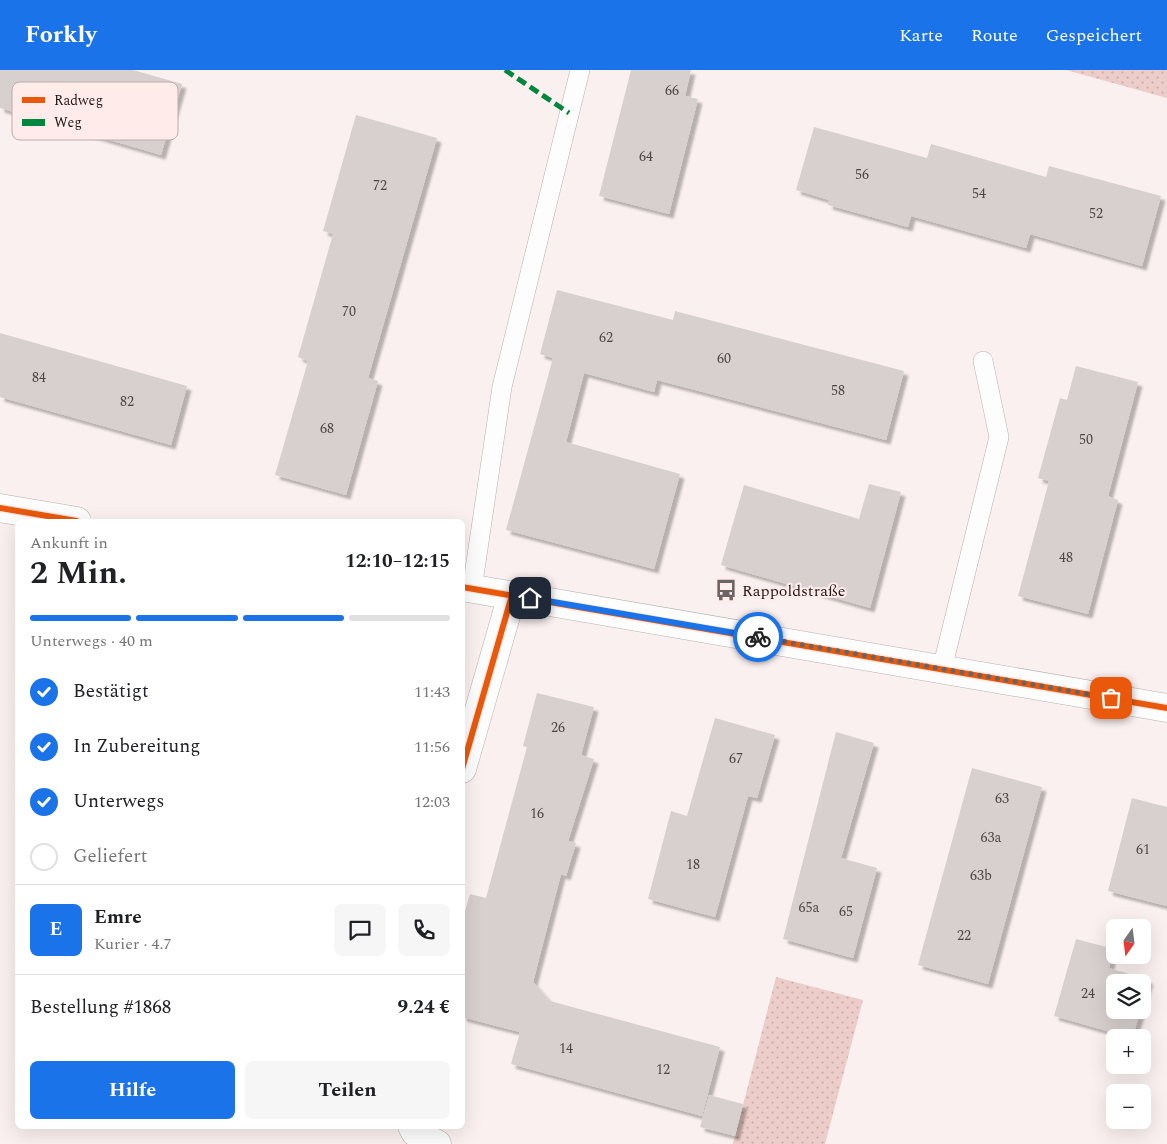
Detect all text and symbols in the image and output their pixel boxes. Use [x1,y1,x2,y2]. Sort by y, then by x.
text: Forkly [25,17,97,53]
text: Karte [899,22,943,49]
text: Route [971,22,1018,49]
text: Gespeichert [1046,22,1142,49]
house number: 66 [665,80,679,101]
legend [12,82,178,140]
text: Radweg [54,90,103,111]
text: Weg [54,112,82,133]
house number: 64 [639,146,653,167]
house number: 56 [855,164,869,185]
house number: 72 [373,175,387,196]
house number: 54 [972,183,986,204]
house number: 52 [1089,203,1103,224]
house number: 70 [342,301,356,322]
house number: 62 [599,327,613,348]
house number: 60 [717,348,731,369]
house number: 84 [32,367,46,388]
house number: 58 [831,380,845,401]
house number: 82 [120,391,134,412]
house number: 68 [320,418,334,439]
house number: 50 [1079,429,1093,450]
text: Ankunft in [30,531,108,555]
text: 12:10–12:15 [345,547,450,576]
house number: 48 [1059,547,1073,568]
text: 2 Min. [30,549,127,598]
pin [509,577,551,619]
bus stop icon: Rappoldstraße [713,577,739,603]
place label: Rappoldstraße [742,579,845,603]
icon: home [516,584,544,612]
courier [733,612,783,662]
icon: bike [744,623,772,651]
text: Unterwegs · 40 m [30,629,153,653]
text: Bestätigt [73,677,149,706]
pin [1090,677,1132,719]
icon: check [30,678,58,706]
text: 11:43 [414,680,450,704]
icon: bag [1097,684,1125,712]
house number: 26 [551,717,565,738]
text: In Zubereitung [73,732,201,761]
icon: check [30,733,58,761]
text: 11:56 [414,735,450,759]
house number: 67 [729,748,743,769]
text: Unterwegs [73,787,164,816]
icon: check [30,788,58,816]
house number: 63 [995,788,1009,809]
text: 12:03 [414,790,450,814]
house number: 16 [530,803,544,824]
house number: 63a [981,827,1002,848]
house number: 61 [1136,839,1150,860]
text: Geliefert [73,842,147,871]
house number: 18 [686,854,700,875]
house number: 63b [970,865,992,886]
house number: 65a [799,897,820,918]
house number: 65 [839,901,853,922]
text: Emre [94,903,142,932]
button: chat [334,904,386,956]
button: phone [398,904,450,956]
text: E [50,915,62,944]
north arrow [1106,919,1151,964]
map controls [1106,919,1151,1129]
house number: 22 [957,925,971,946]
text: Kurier · 4.7 [94,932,171,956]
button: layers [1106,974,1151,1019]
house number: 24 [1081,983,1095,1004]
text: Bestellung #1868 [30,993,171,1022]
text: 9.24 € [398,993,450,1022]
button: + [1106,1029,1151,1074]
house number: 14 [559,1038,573,1059]
house number: 12 [656,1059,670,1080]
button: Hilfe [30,1061,235,1119]
button: Teilen [245,1061,450,1119]
button: − [1106,1084,1151,1129]

